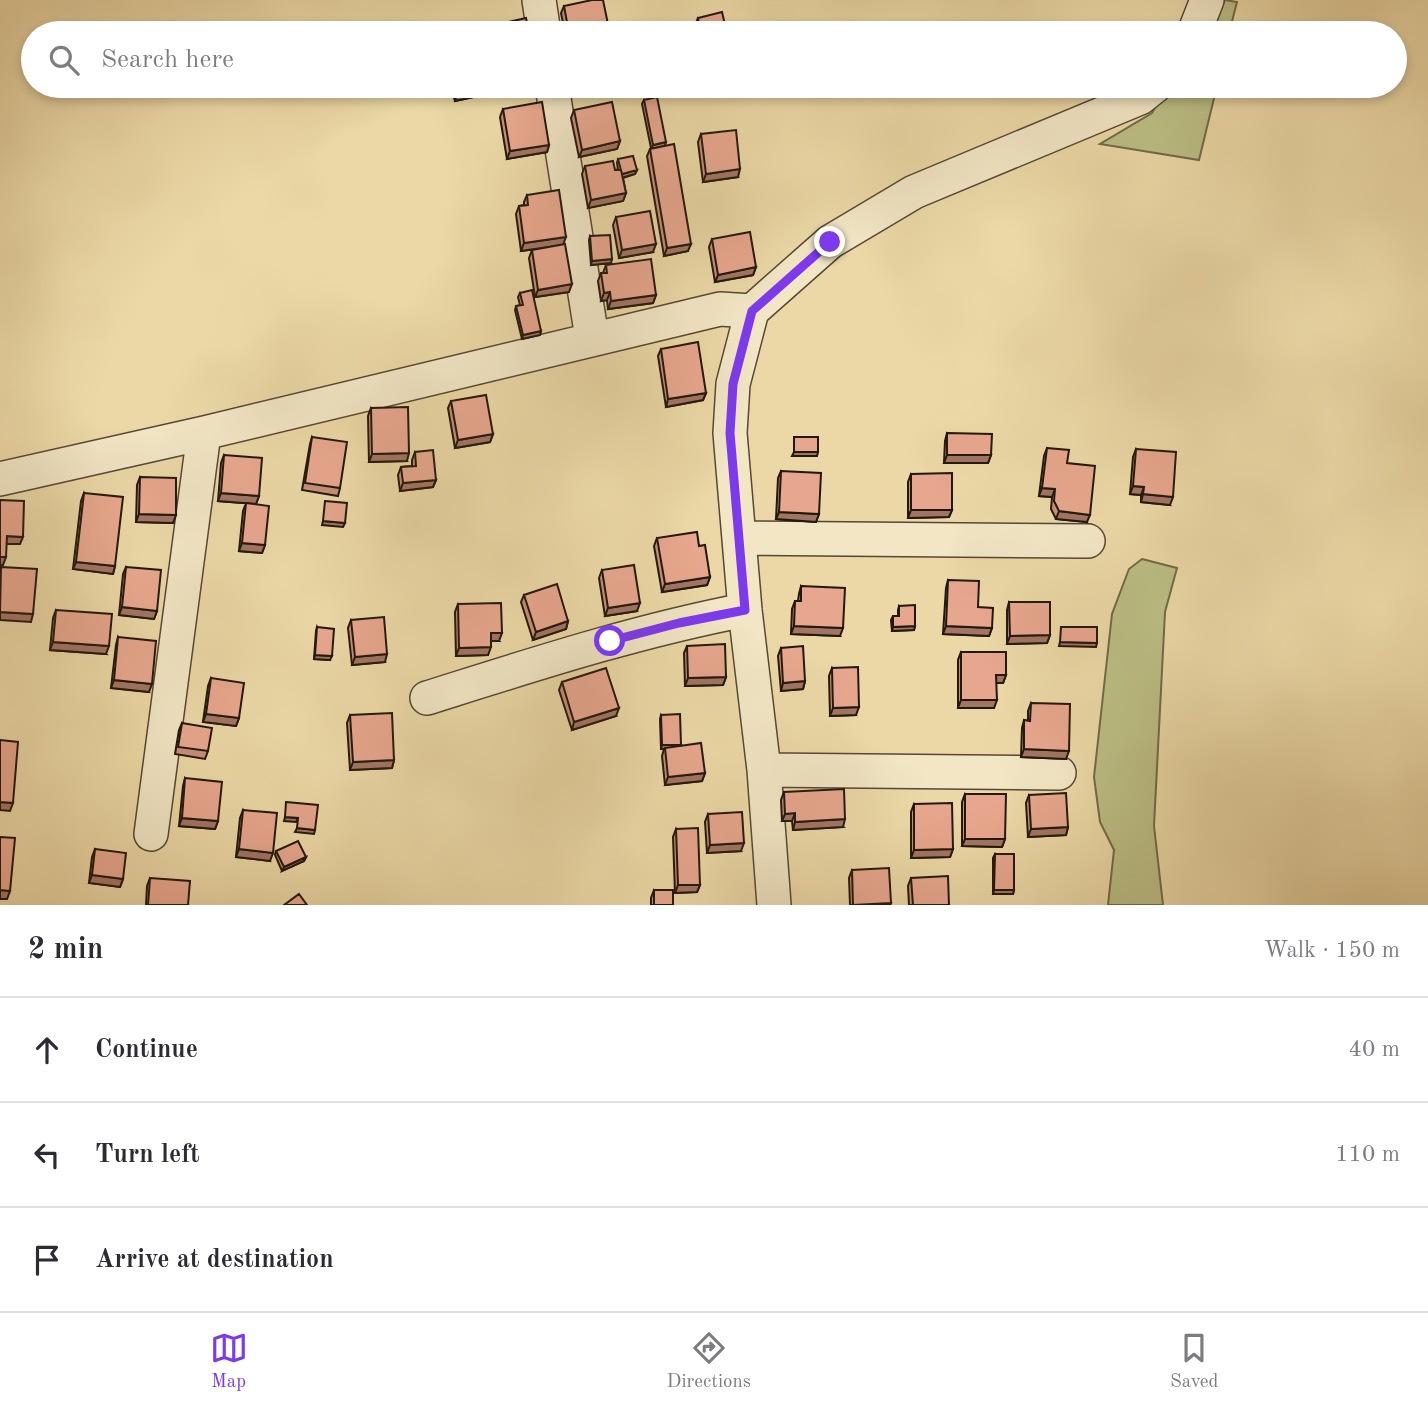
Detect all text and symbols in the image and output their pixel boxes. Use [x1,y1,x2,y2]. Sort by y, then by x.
search box [21,21,1407,98]
icon: search [45,41,83,79]
text: Search here [101,47,234,73]
route end [814,226,845,257]
route start [594,625,625,656]
text: 2 min [28,935,103,965]
text: Walk · 150 m [1264,939,1400,962]
icon: ahead [28,1031,66,1069]
text: Continue [95,1037,198,1063]
text: 40 m [1349,1038,1400,1061]
icon: left [28,1136,66,1174]
text: Turn left [95,1142,200,1168]
text: 110 m [1335,1143,1400,1166]
icon: arrive [28,1241,66,1279]
text: Arrive at destination [95,1247,334,1273]
tab: Map [210,1329,248,1394]
tab: Directions [667,1329,751,1394]
tab: Saved [1170,1329,1218,1394]

